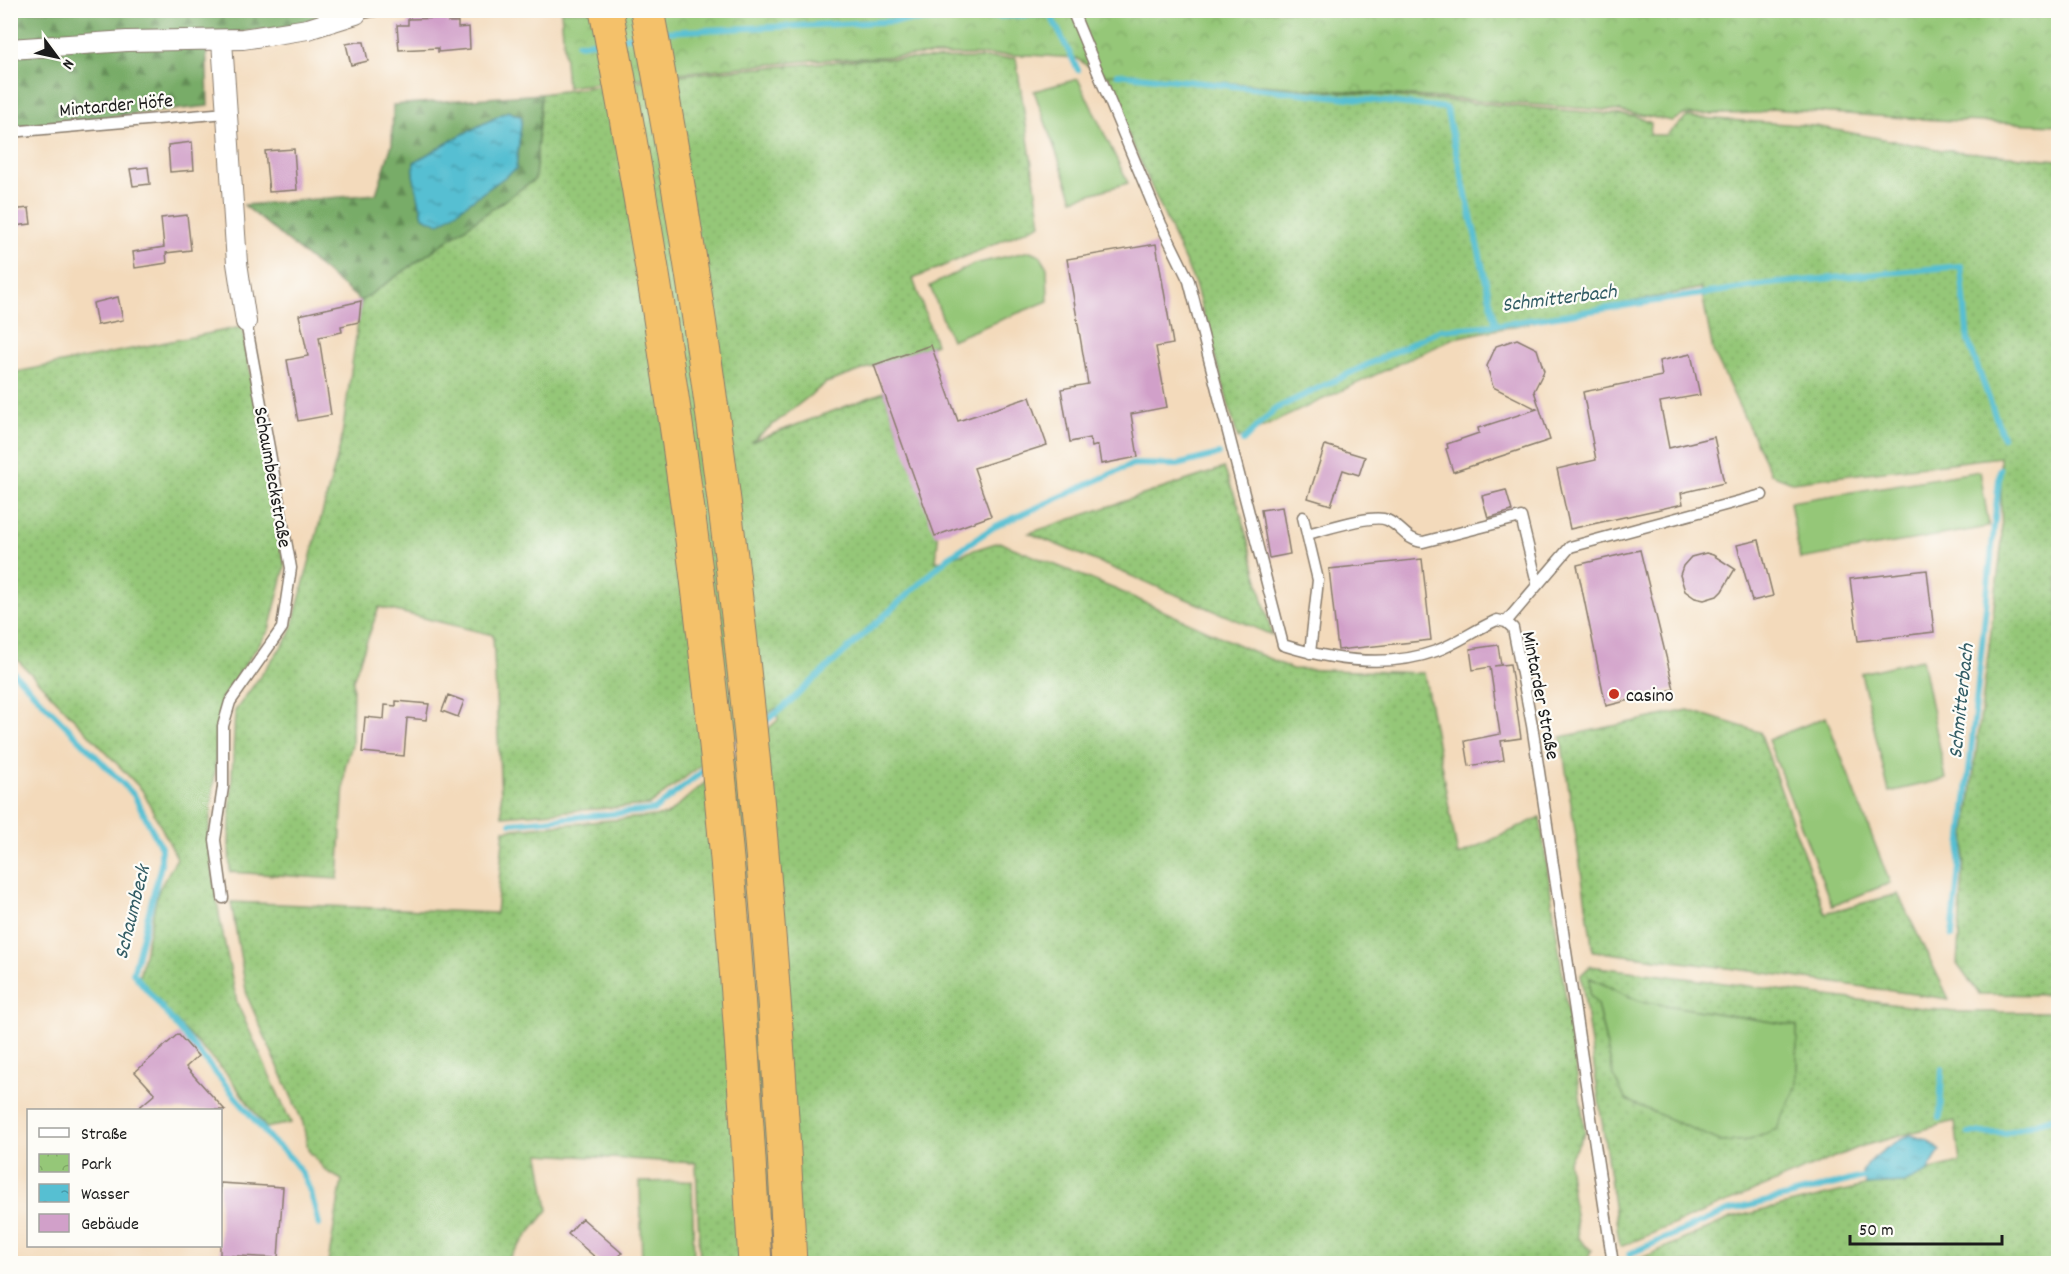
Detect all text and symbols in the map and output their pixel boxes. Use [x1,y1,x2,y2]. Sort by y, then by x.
north arrow [27,27,87,87]
text: N [56,54,79,73]
street label: Mintarder Höfe [58,88,174,126]
water label: Schmitterbach [1500,278,1620,322]
street label: Schaumbeckstraße [245,405,297,550]
street label: Mintarder Straße [1513,629,1565,762]
water label: Schmitterbach [1942,641,1984,760]
place label: casino [1626,683,1674,711]
marker: casino [1607,687,1621,701]
water label: Schaumbeck [108,860,161,963]
legend [27,1109,222,1247]
text: Straße [81,1123,127,1148]
text: Park [81,1153,112,1178]
text: Wasser [81,1183,130,1208]
scale bar [1850,1208,2002,1246]
text: Gebäude [81,1213,139,1238]
text: 50 m [1859,1219,1894,1244]

